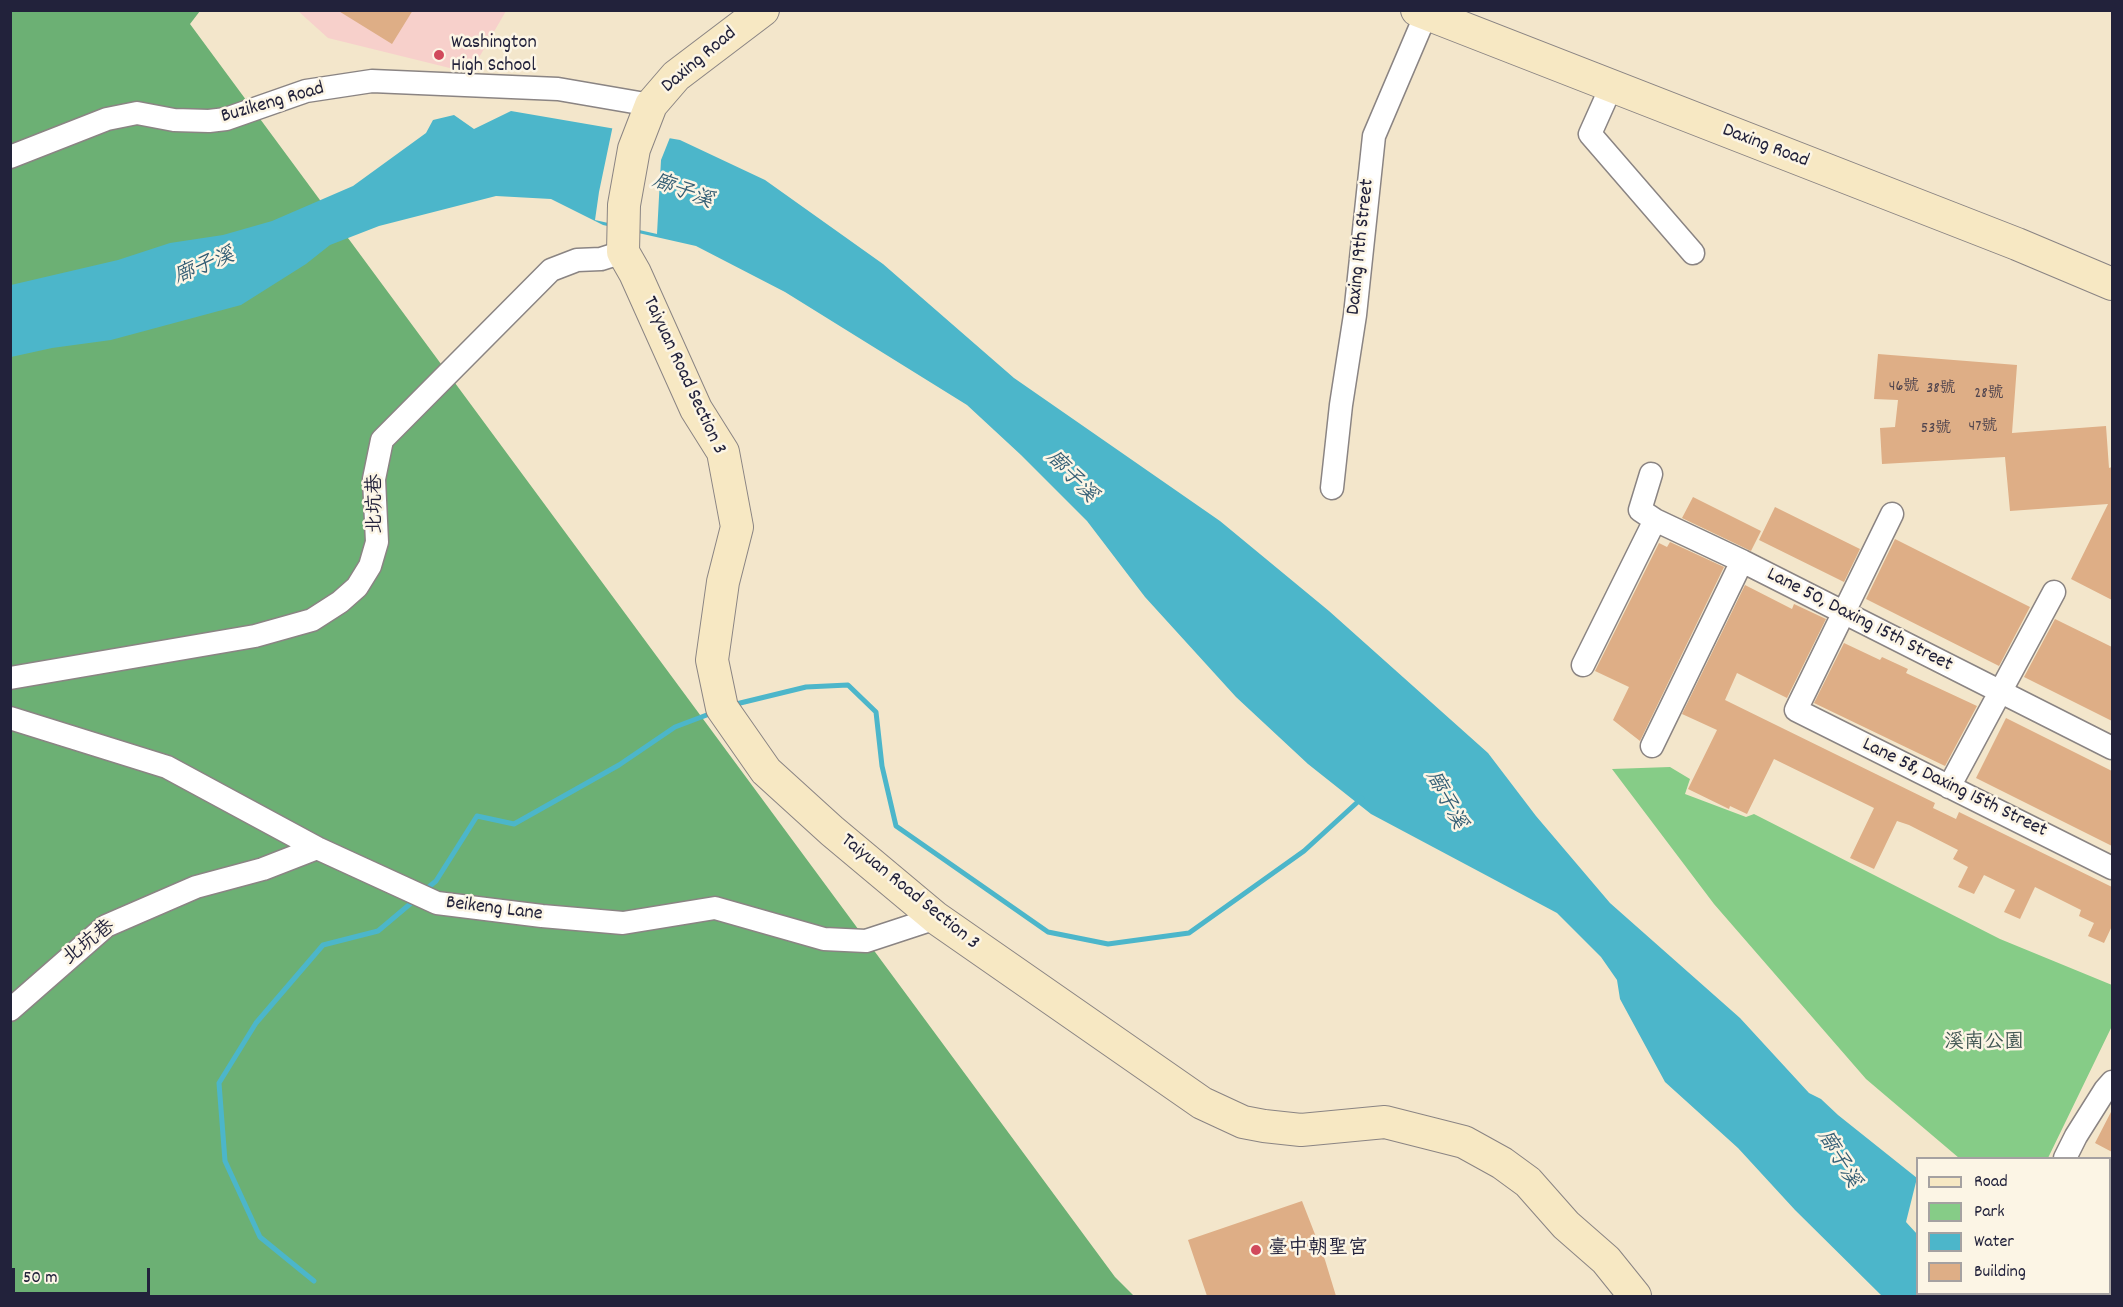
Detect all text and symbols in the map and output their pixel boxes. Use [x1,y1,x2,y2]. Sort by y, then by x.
street label: Daxing Road [658,23,742,99]
place label: Washington High School [451,32,537,79]
marker: Washington High School [432,48,446,62]
street label: Buzikeng Road [219,78,327,130]
street label: Daxing Road [1718,120,1812,174]
water label: 廍子溪 [648,170,716,216]
street label: Daxing 19th Street [1343,178,1381,316]
water label: 廍子溪 [171,245,239,291]
street label: Taiyuan Road Section 3 [636,293,730,459]
house number: 46號 [1889,378,1919,398]
house number: 38號 [1926,380,1956,400]
house number: 28號 [1974,385,2004,405]
house number: 47號 [1969,418,1997,438]
house number: 53號 [1921,420,1951,440]
water label: 廍子溪 [1039,447,1101,509]
street label: 北坑巷 [365,474,389,534]
street label: Lane 50, Daxing 15th Street [1762,564,1956,678]
street label: Lane 58, Daxing 15th Street [1858,734,2050,844]
water label: 廍子溪 [1418,767,1470,835]
street label: Taiyuan Road Section 3 [835,830,983,956]
street label: Beikeng Lane [444,892,544,928]
street label: 北坑巷 [59,916,121,972]
park label: 溪南公園 [1944,1032,2024,1056]
water label: 廍子溪 [1810,1127,1864,1193]
legend [1916,1157,2111,1295]
text: Road [1974,1170,2008,1195]
text: Park [1974,1200,2005,1225]
text: Water [1974,1230,2014,1255]
place label: 臺中朝聖宮 [1268,1238,1368,1262]
marker: 臺中朝聖宮 [1249,1243,1263,1257]
scale bar [15,1256,153,1294]
text: Building [1974,1260,2026,1285]
text: 50 m [23,1266,58,1291]

